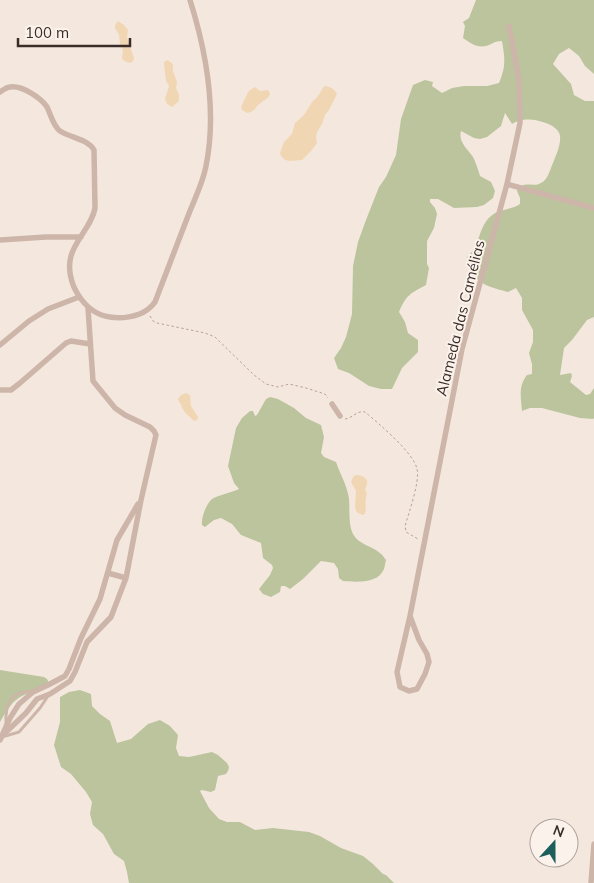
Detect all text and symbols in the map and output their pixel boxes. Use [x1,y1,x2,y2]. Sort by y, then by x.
scale bar [18,15,130,47]
text: 100 m [25,23,69,42]
street label: Alameda das Camélias [431,238,489,398]
north arrow [529,818,579,868]
text: N [550,821,567,841]

